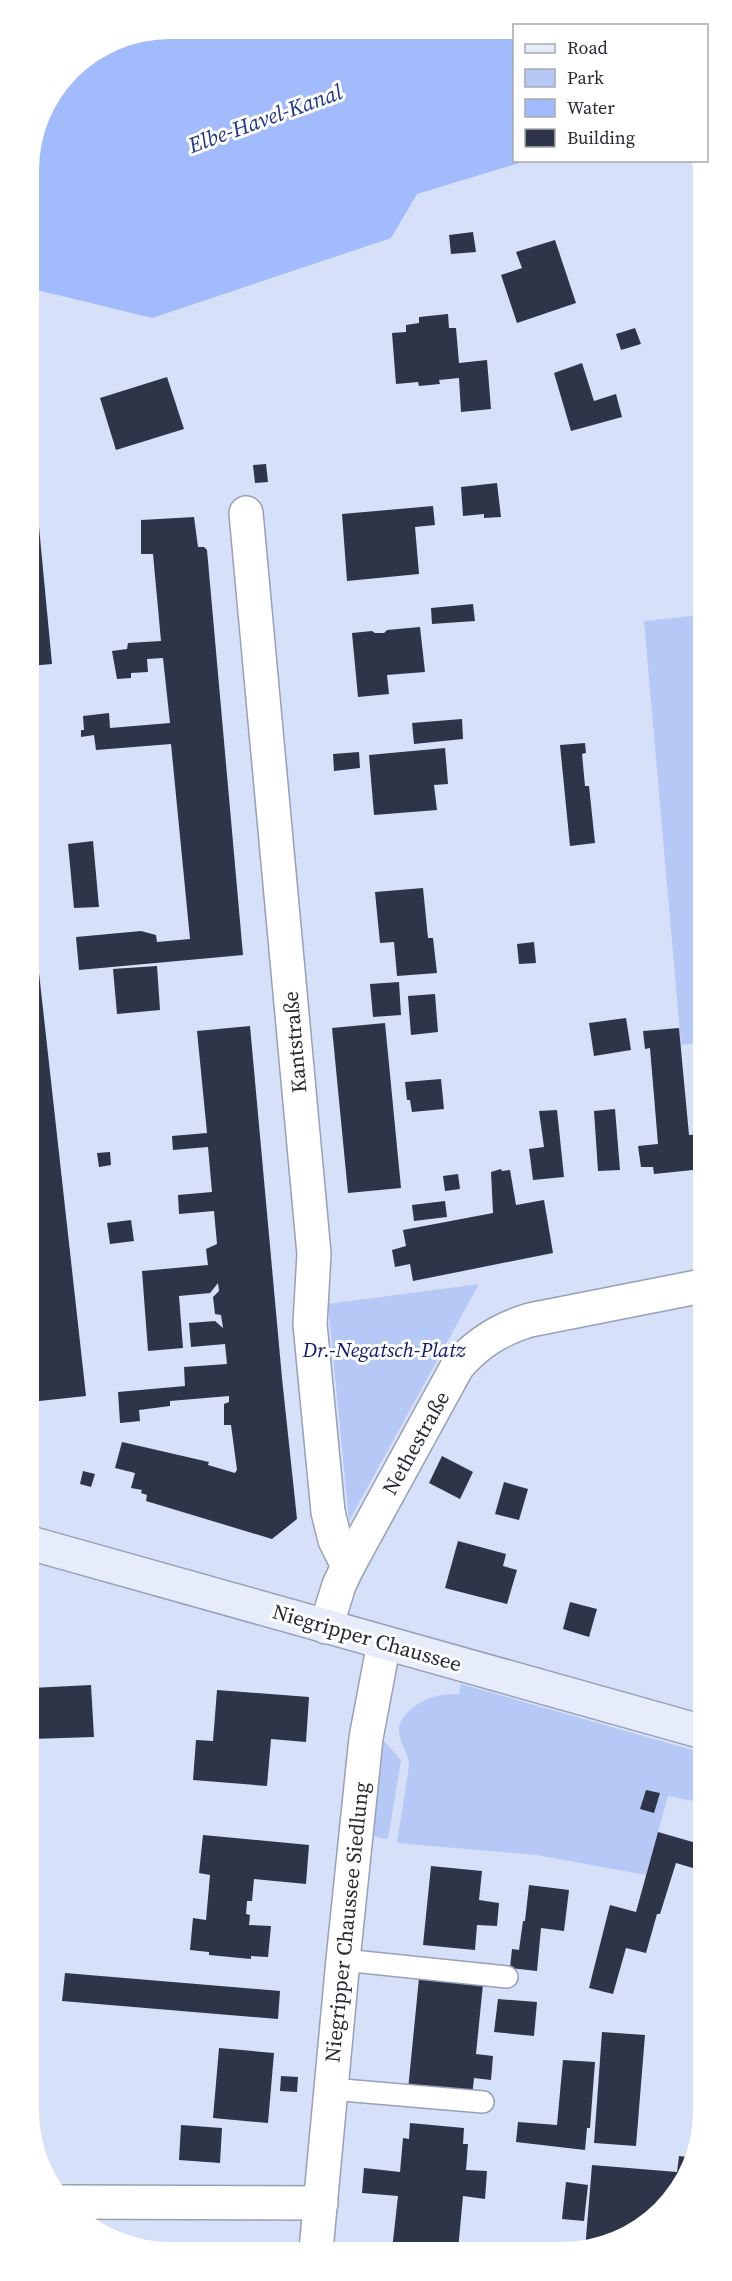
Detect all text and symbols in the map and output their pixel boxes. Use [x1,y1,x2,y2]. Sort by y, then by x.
legend [513,24,708,162]
text: Road [567,35,608,60]
text: Park [567,65,604,90]
water label: Elbe-Havel-Kanal [183,76,347,160]
text: Water [567,95,615,120]
text: Building [567,125,635,150]
street label: Kantstraße [276,990,313,1094]
park label: Dr.-Negatsch-Platz [301,1335,467,1364]
street label: Nethestraße [375,1386,456,1500]
street label: Niegripper Chaussee [269,1597,465,1678]
street label: Niegripper Chaussee Siedlung [317,1780,376,2064]

